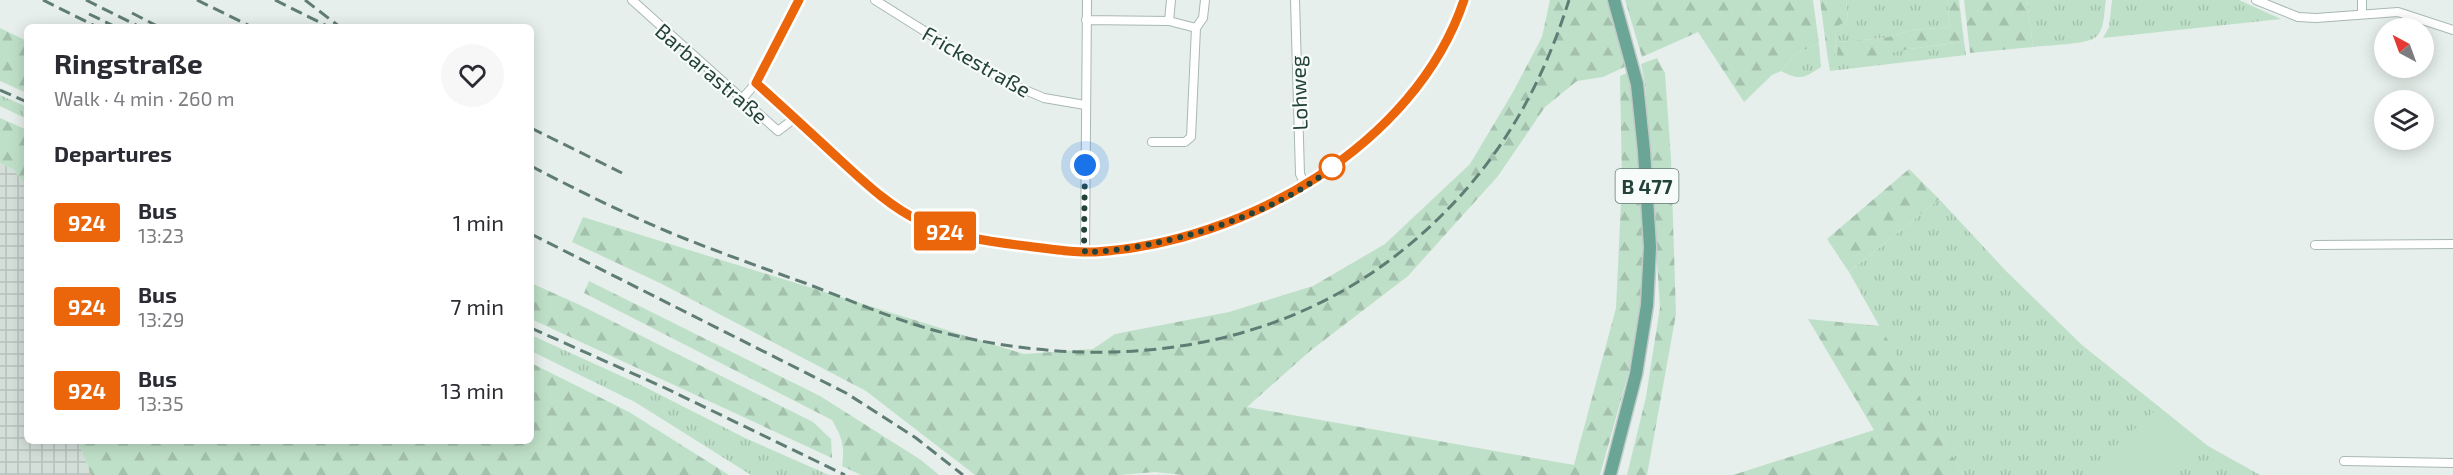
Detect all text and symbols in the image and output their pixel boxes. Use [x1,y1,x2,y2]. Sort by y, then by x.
street label: Barbarastraße [651,17,773,129]
north arrow [2374,18,2434,78]
map controls [2374,18,2434,150]
street label: Frickestraße [919,20,1035,102]
button: heart [441,44,504,107]
text: Ringstraße [54,46,203,80]
street label: Lohweg [1284,55,1312,131]
text: Walk · 4 min · 260 m [54,86,234,110]
button: layers [2374,90,2434,150]
text: Departures [54,140,172,166]
your location [1070,150,1100,180]
unlabelled marker [1319,154,1345,180]
road number: B 477 [1616,169,1678,203]
text: Bus [138,197,177,223]
text: 1 min [453,209,504,235]
text: 924 [68,210,106,235]
line badge: 924 [910,212,980,250]
text: 924 [926,219,964,244]
text: 13:23 [138,223,184,247]
text: Bus [138,281,177,307]
text: 7 min [450,293,504,319]
text: 924 [68,294,106,319]
text: 13:29 [138,307,184,331]
text: Bus [138,365,177,391]
text: 13 min [441,377,504,403]
text: 924 [68,378,106,403]
text: 13:35 [138,391,184,415]

